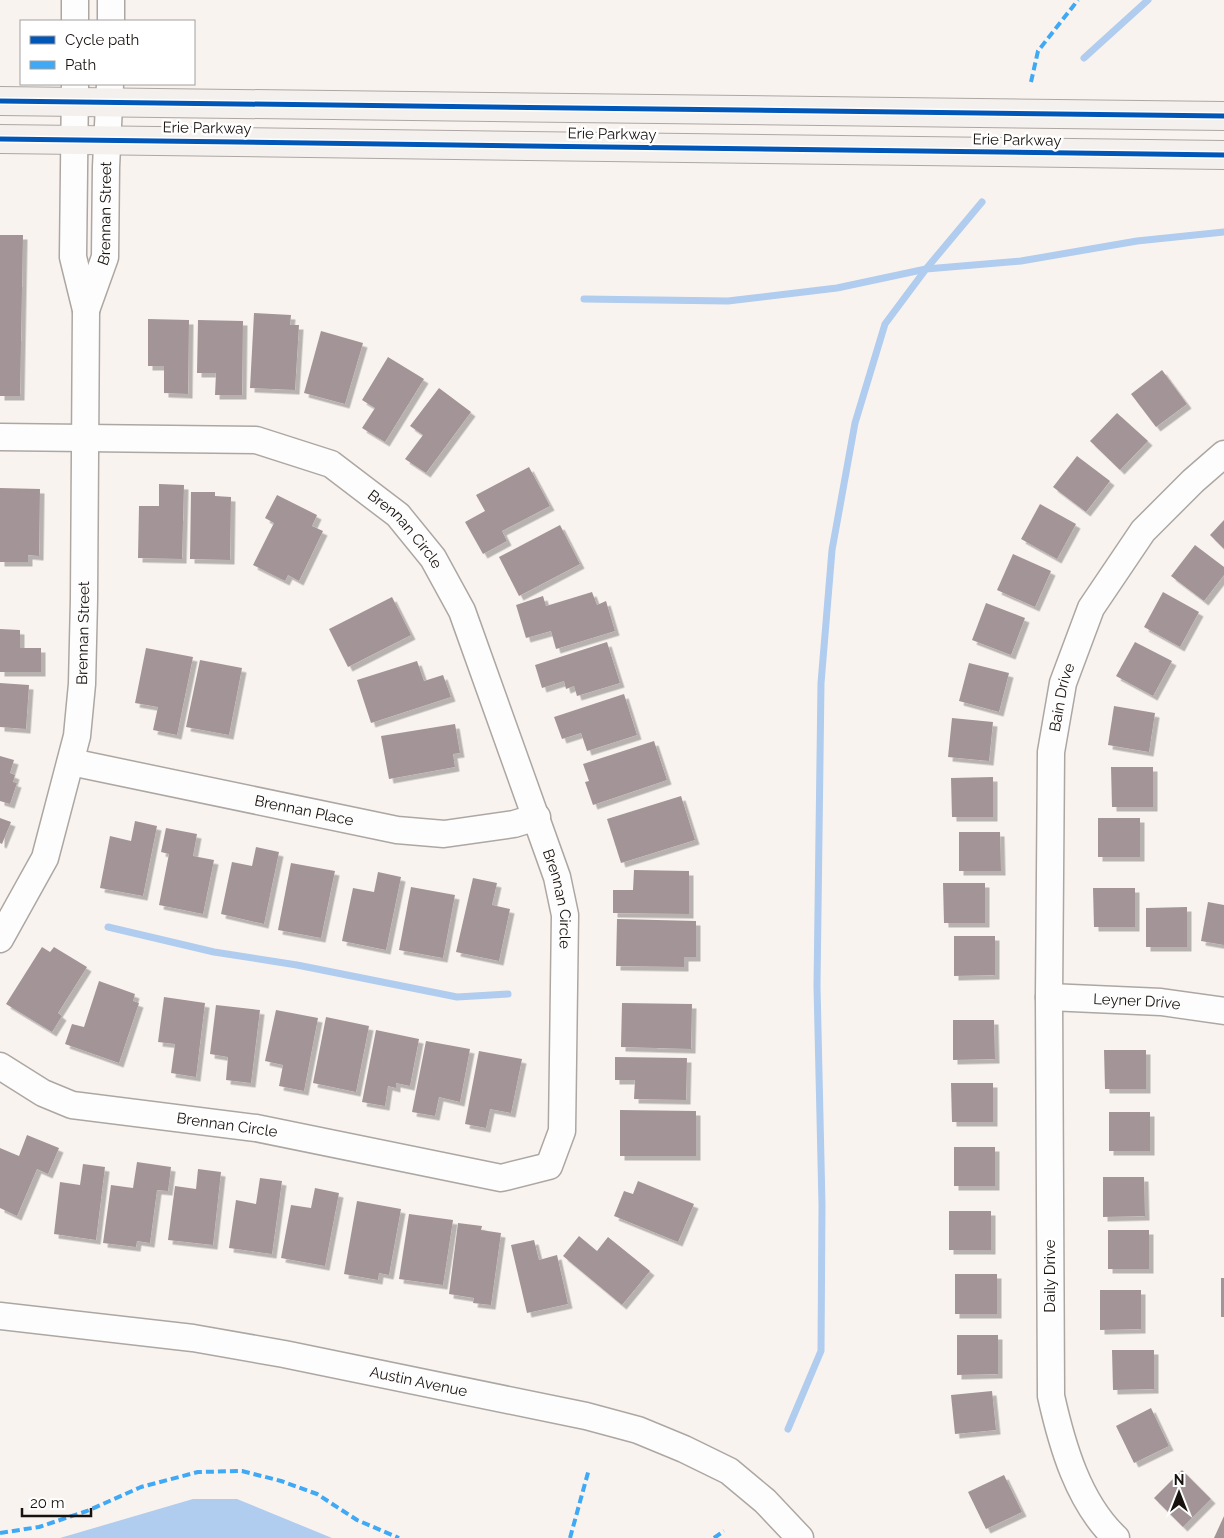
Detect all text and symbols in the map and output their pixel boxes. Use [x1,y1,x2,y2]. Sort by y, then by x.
legend [20,20,195,85]
text: Cycle path [65,31,139,49]
text: Path [65,56,96,74]
street label: Erie Parkway [162,118,252,138]
street label: Erie Parkway [567,124,657,144]
street label: Erie Parkway [972,130,1062,150]
street label: Brennan Street [94,161,115,268]
street label: Brennan Circle [364,486,446,572]
street label: Brennan Street [73,581,93,685]
street label: Bain Drive [1046,661,1079,733]
street label: Brennan Place [253,792,355,830]
street label: Brennan Circle [539,846,575,949]
street label: Leyner Drive [1093,990,1182,1014]
street label: Brennan Circle [175,1109,279,1141]
street label: Daily Drive [1041,1239,1059,1313]
street label: Austin Avenue [368,1363,469,1400]
north arrow [1154,1468,1204,1518]
text: N [1174,1472,1184,1488]
scale bar [22,1486,91,1518]
text: 20 m [30,1494,65,1512]

